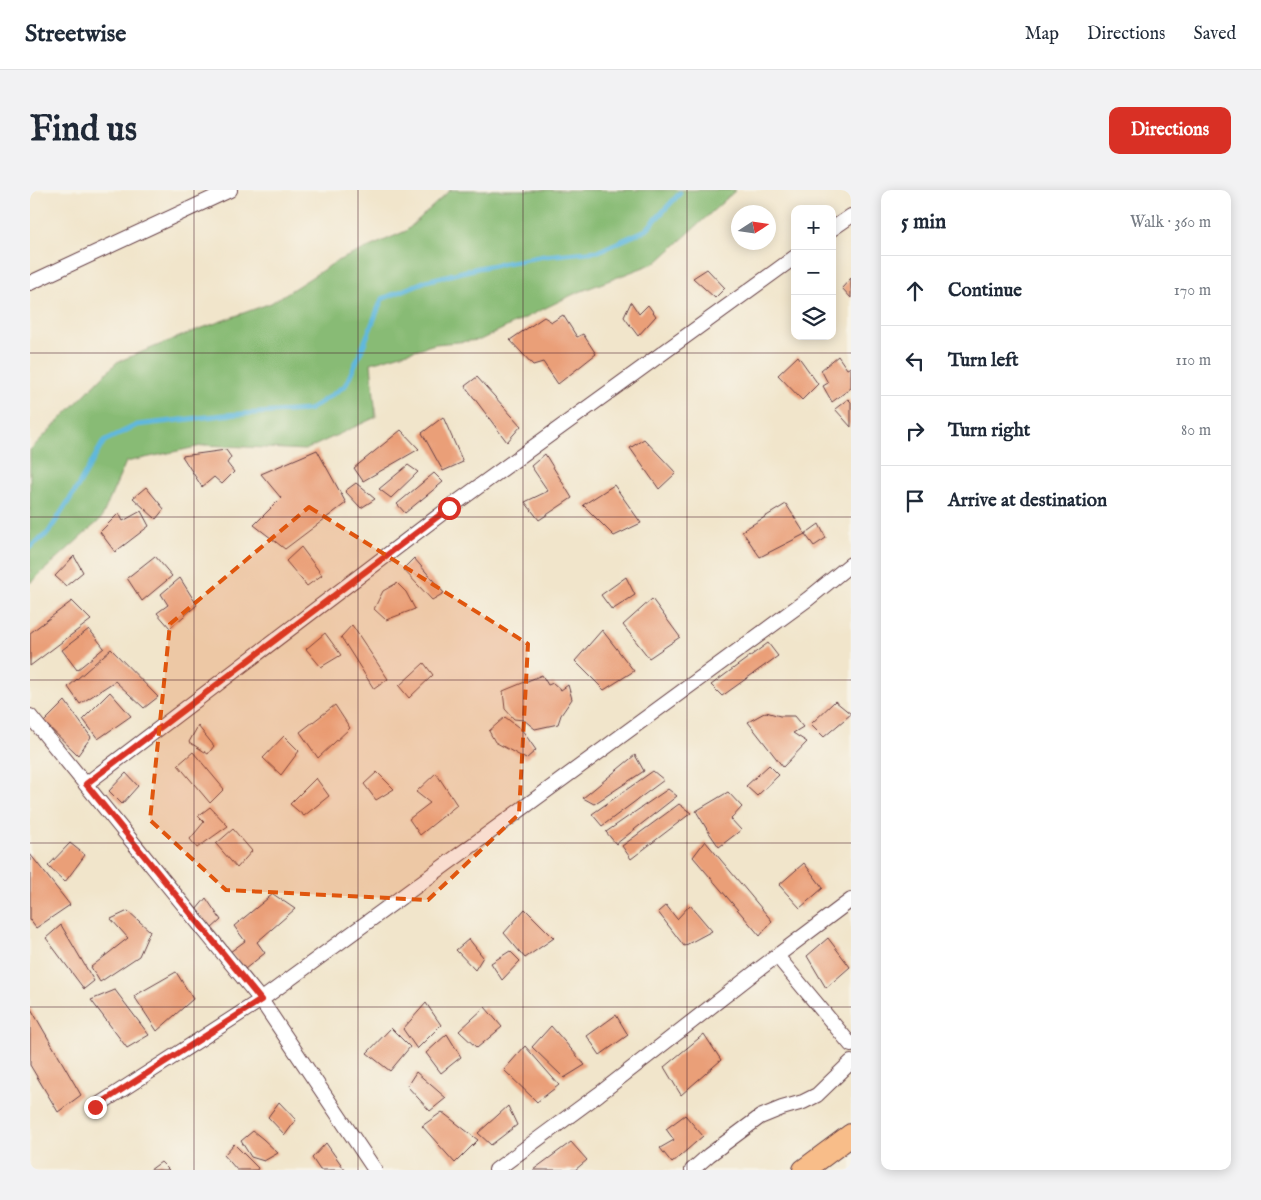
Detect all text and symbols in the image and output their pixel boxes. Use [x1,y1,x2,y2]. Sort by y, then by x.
text: Streetwise [25,19,126,50]
text: Map [1025,23,1059,46]
text: Directions [1087,23,1165,46]
text: Saved [1193,23,1236,46]
button: Directions [1109,107,1231,154]
text: Find us [30,108,137,153]
north arrow [731,205,776,250]
map controls [791,205,836,340]
button: + [791,205,836,250]
text: 5 min [901,209,946,236]
text: Walk · 360 m [1130,213,1211,233]
button: − [791,250,836,295]
icon: ahead [901,277,929,305]
text: Continue [948,279,1022,303]
text: 170 m [1174,281,1211,301]
button: layers [791,295,836,340]
icon: left [901,347,929,375]
text: Turn left [948,349,1019,373]
text: 110 m [1175,351,1211,371]
icon: right [901,417,929,445]
text: Turn right [948,419,1030,443]
text: 80 m [1181,421,1211,441]
icon: arrive [901,487,929,515]
text: Arrive at destination [948,489,1107,513]
route start [438,497,461,520]
route end [84,1096,107,1119]

